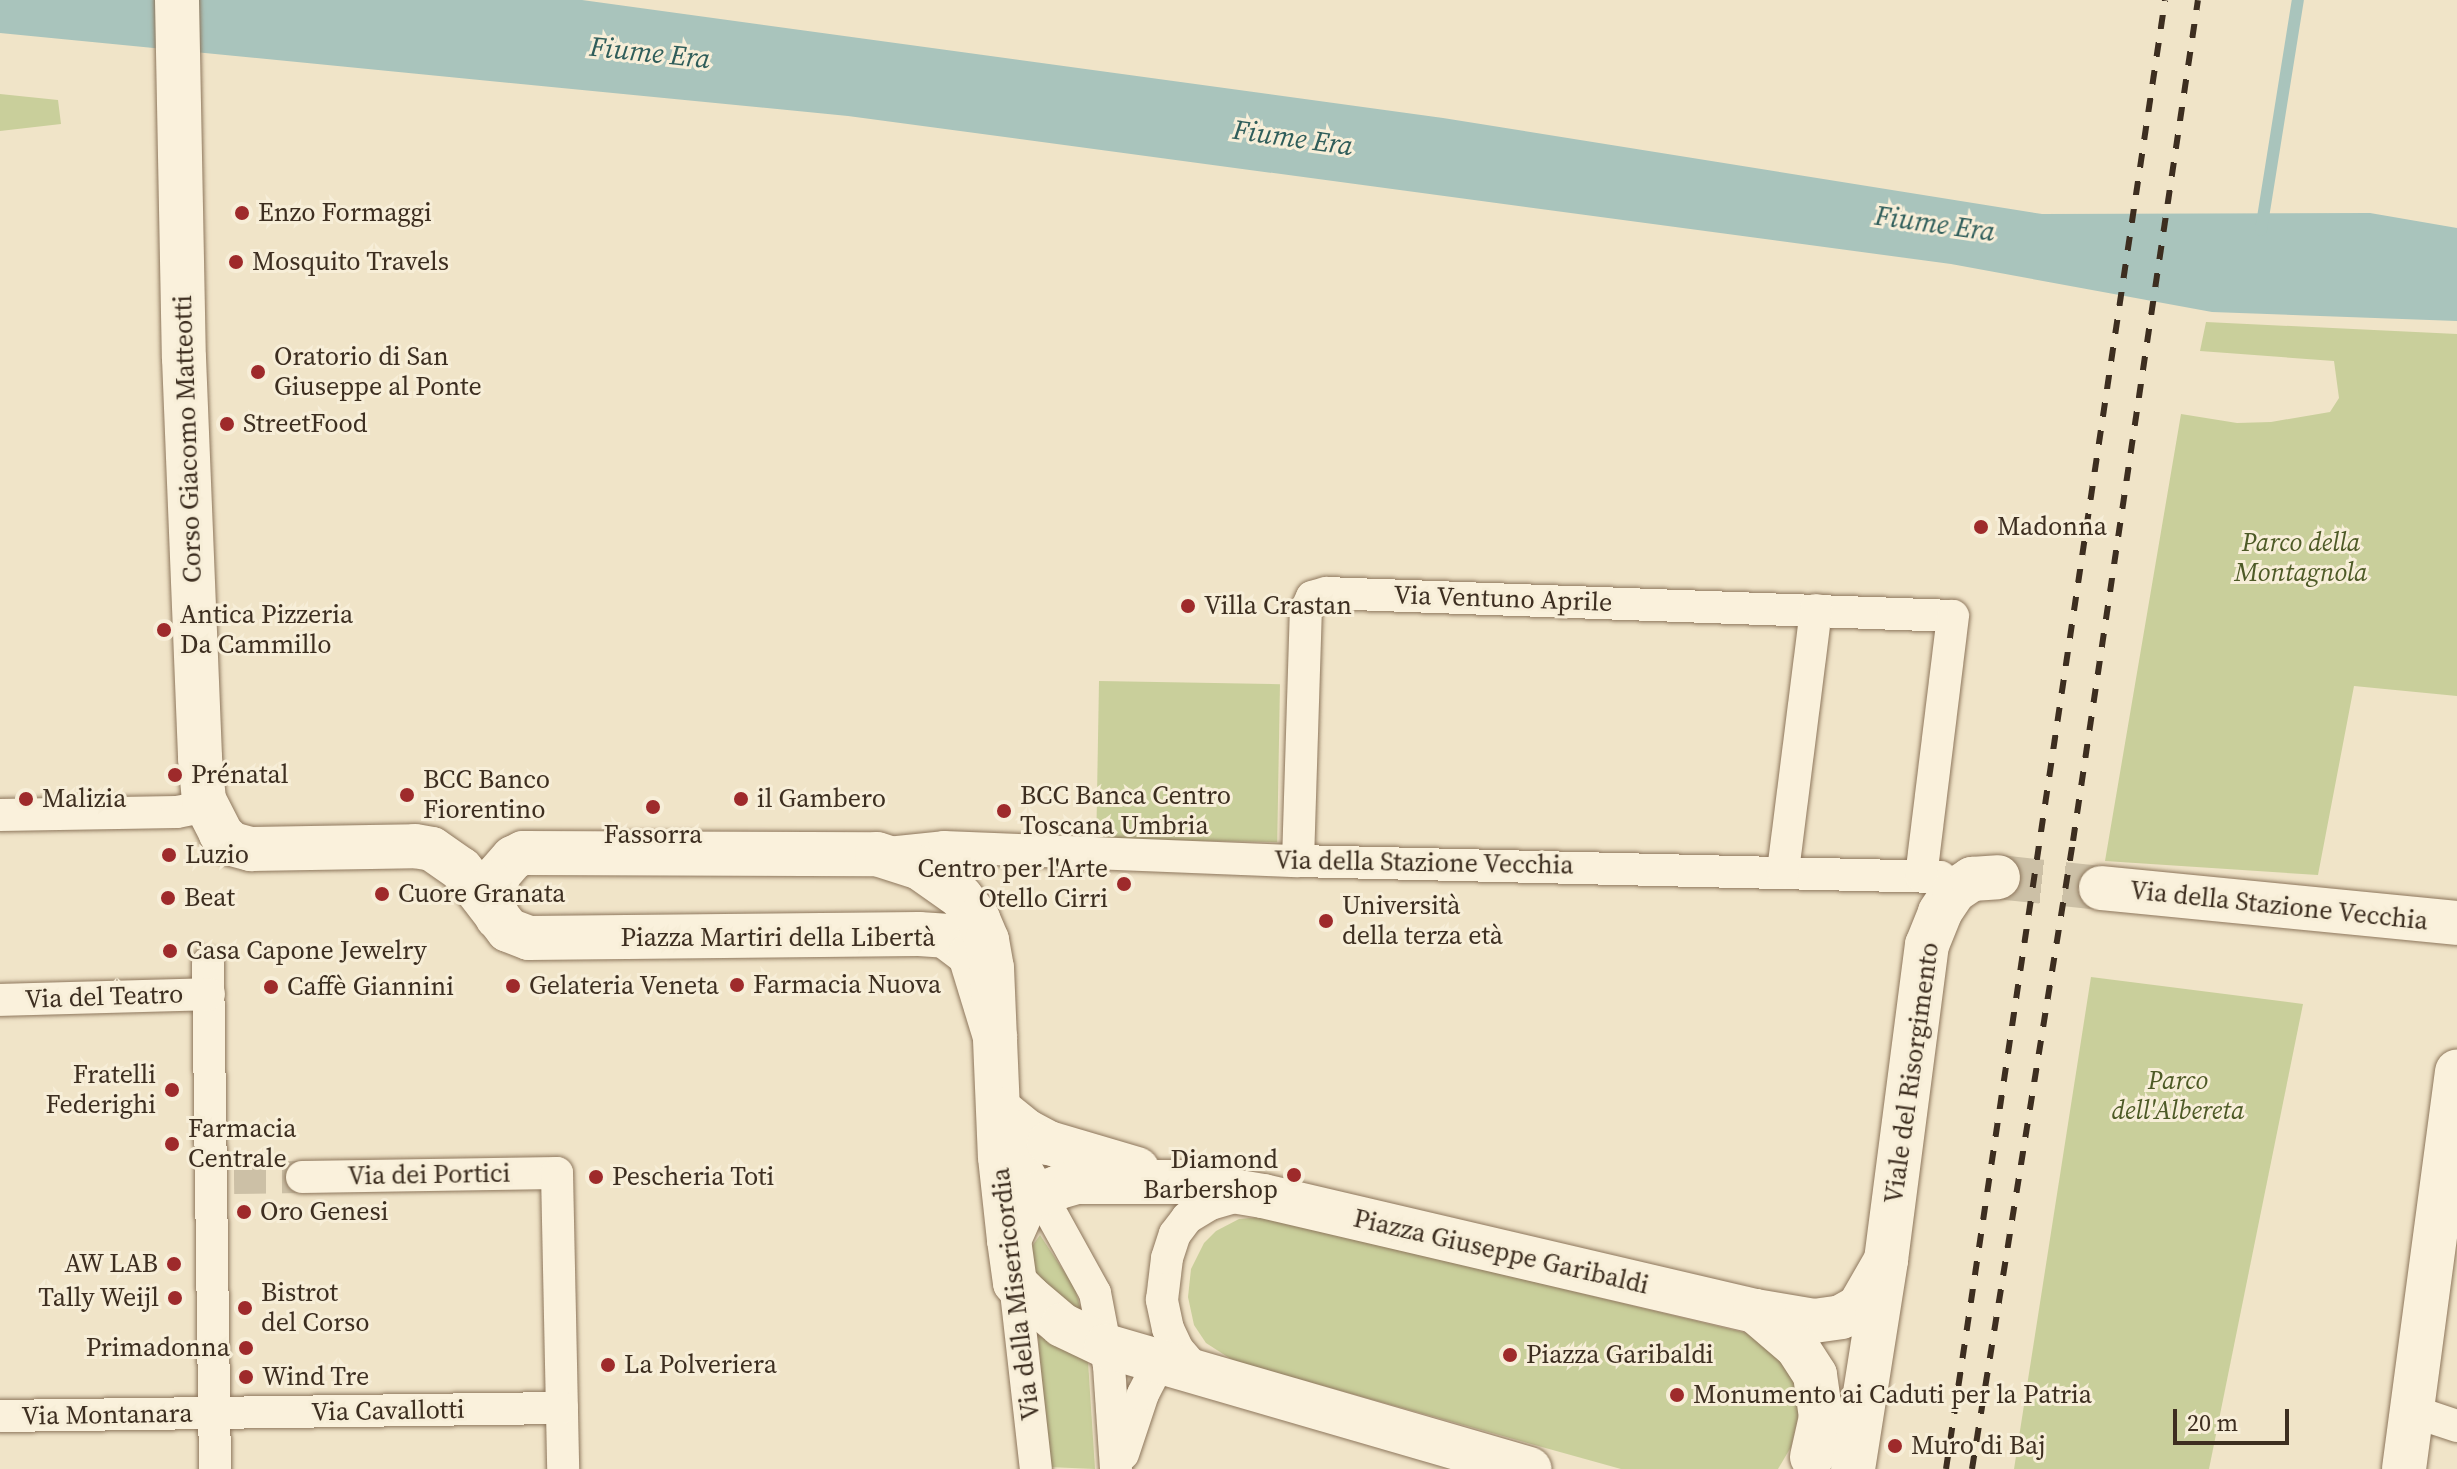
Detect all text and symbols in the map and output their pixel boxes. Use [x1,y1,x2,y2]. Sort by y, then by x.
water label: Fiume Era [588,29,712,75]
water label: Fiume Era [1231,112,1355,162]
place label: Enzo Formaggi [258,197,432,229]
water label: Fiume Era [1873,198,1997,248]
marker: Enzo Formaggi [233,204,251,222]
place label: Mosquito Travels [252,246,450,278]
marker: Mosquito Travels [227,253,245,271]
street label: Corso Giacomo Matteotti [167,295,209,583]
place label: Oratorio di San Giuseppe al Ponte [274,341,482,402]
marker: Oratorio di San Giuseppe al Ponte [249,363,267,381]
place label: StreetFood [243,408,367,440]
marker: StreetFood [218,415,236,433]
place label: Madonna [1997,511,2107,543]
marker: Madonna [1972,518,1990,536]
park label: Parco della Montagnola [2234,527,2368,588]
street label: Via Ventuno Aprile [1393,580,1613,618]
place label: Villa Crastan [1204,590,1352,622]
marker: Villa Crastan [1179,597,1197,615]
place label: Antica Pizzeria Da Cammillo [180,599,353,660]
marker: Antica Pizzeria Da Cammillo [155,621,173,639]
place label: Prénatal [191,759,288,791]
place label: BCC Banco Fiorentino [423,764,550,826]
marker: Prénatal [166,766,184,784]
place label: BCC Banca Centro Toscana Umbria [1020,780,1231,842]
place label: Malizia [42,783,126,815]
place label: il Gambero [757,783,886,815]
marker: BCC Banco Fiorentino [398,786,416,804]
marker: Malizia [17,790,35,808]
marker: il Gambero [732,790,750,808]
marker: Fassorra [644,798,662,816]
marker: BCC Banca Centro Toscana Umbria [995,802,1013,820]
place label: Fassorra [603,819,703,851]
place label: Luzio [185,839,249,871]
street label: Via della Stazione Vecchia [1274,845,1574,881]
marker: Luzio [160,846,178,864]
place label: Centro per l'Arte Otello Cirri [917,853,1108,914]
marker: Centro per l'Arte Otello Cirri [1115,875,1133,893]
street label: Via della Stazione Vecchia [2128,875,2430,937]
place label: Cuore Granata [398,878,566,910]
place label: Beat [184,882,235,914]
marker: Cuore Granata [373,885,391,903]
marker: Beat [159,889,177,907]
place label: Università della terza età [1342,890,1503,952]
marker: Università della terza età [1317,912,1335,930]
street label: Piazza Martiri della Libertà [620,922,936,954]
place label: Casa Capone Jewelry [186,935,427,967]
street label: Viale del Risorgimento [1878,940,1946,1206]
marker: Casa Capone Jewelry [161,942,179,960]
place label: Farmacia Nuova [753,969,941,1001]
place label: Gelateria Veneta [529,970,720,1002]
place label: Caffè Giannini [287,971,454,1003]
marker: Farmacia Nuova [728,976,746,994]
marker: Gelateria Veneta [504,977,522,995]
marker: Caffè Giannini [262,978,280,996]
street label: Via del Teatro [24,979,184,1015]
place label: Fratelli Federighi [45,1059,156,1120]
park label: Parco dell'Albereta [2111,1065,2245,1126]
marker: Fratelli Federighi [163,1081,181,1099]
place label: Farmacia Centrale [188,1113,296,1174]
marker: Farmacia Centrale [163,1135,181,1153]
place label: Diamond Barbershop [1143,1144,1278,1206]
street label: Via dei Portici [347,1158,511,1192]
place label: Pescheria Toti [612,1161,775,1193]
street label: Via della Misericordia [985,1166,1047,1422]
marker: Diamond Barbershop [1285,1166,1303,1184]
marker: Pescheria Toti [587,1168,605,1186]
place label: Oro Genesi [260,1196,388,1228]
marker: Oro Genesi [235,1203,253,1221]
street label: Piazza Giuseppe Garibaldi [1350,1203,1652,1301]
place label: AW LAB [63,1248,158,1280]
marker: AW LAB [165,1255,183,1273]
place label: Bistrot del Corso [261,1277,370,1338]
place label: Tally Weijl [37,1282,159,1314]
marker: Tally Weijl [166,1289,184,1307]
marker: Bistrot del Corso [236,1299,254,1317]
place label: Primadonna [86,1332,230,1364]
marker: Primadonna [237,1339,255,1357]
place label: Piazza Garibaldi [1526,1339,1714,1371]
marker: Piazza Garibaldi [1501,1346,1519,1364]
place label: La Polveriera [624,1349,777,1381]
marker: La Polveriera [599,1356,617,1374]
place label: Wind Tre [262,1361,370,1393]
marker: Wind Tre [237,1368,255,1386]
place label: Monumento ai Caduti per la Patria [1693,1379,2092,1411]
marker: Monumento ai Caduti per la Patria [1668,1386,1686,1404]
scale bar [2177,1393,2293,1443]
street label: Via Cavallotti [311,1394,465,1428]
street label: Via Montanara [21,1398,193,1432]
text: 20 m [2187,1406,2238,1439]
place label: Muro di Baj [1911,1430,2045,1462]
marker: Muro di Baj [1886,1437,1904,1455]

